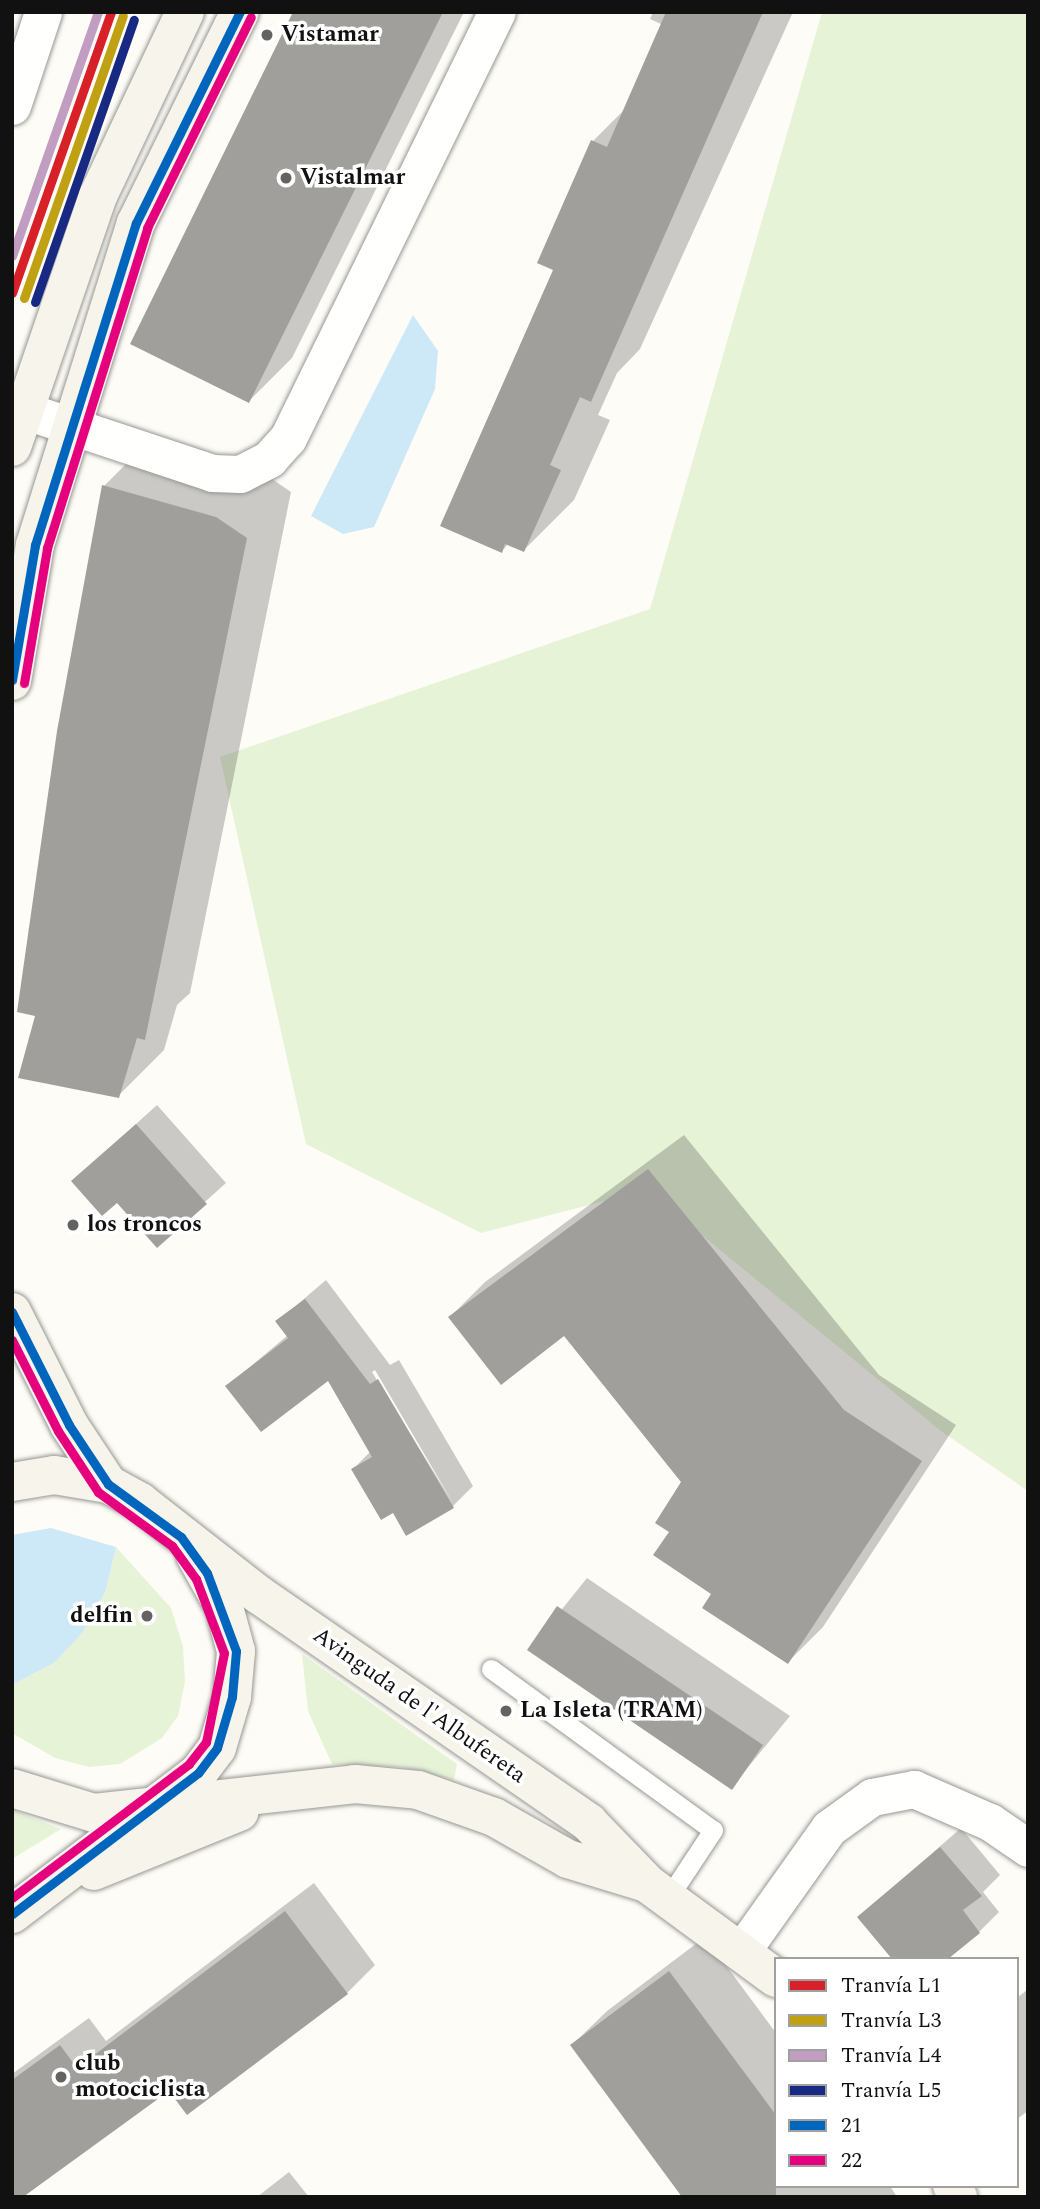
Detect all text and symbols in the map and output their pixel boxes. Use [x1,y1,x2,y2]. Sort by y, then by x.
place label: Vistamar [281,21,379,49]
marker: Vistamar [259,27,275,43]
place label: Vistalmar [300,164,405,192]
marker: Vistalmar [278,170,294,186]
place label: los troncos [87,1211,202,1239]
marker: los troncos [65,1217,81,1233]
place label: delfin [70,1602,133,1630]
marker: delfin [139,1608,155,1624]
street label: Avinguda de l'Albufereta [307,1622,531,1790]
place label: La Isleta (TRAM) [520,1697,702,1725]
marker: La Isleta (TRAM) [498,1703,514,1719]
legend [774,1957,1019,2188]
text: Tranvía L1 [841,1970,941,2002]
text: Tranvía L3 [841,2005,941,2037]
text: Tranvía L4 [841,2040,941,2072]
place label: club motociclista [75,2050,206,2104]
marker: club motociclista [53,2069,69,2085]
text: Tranvía L5 [841,2075,941,2107]
text: 21 [841,2110,862,2142]
text: 22 [841,2145,862,2177]

